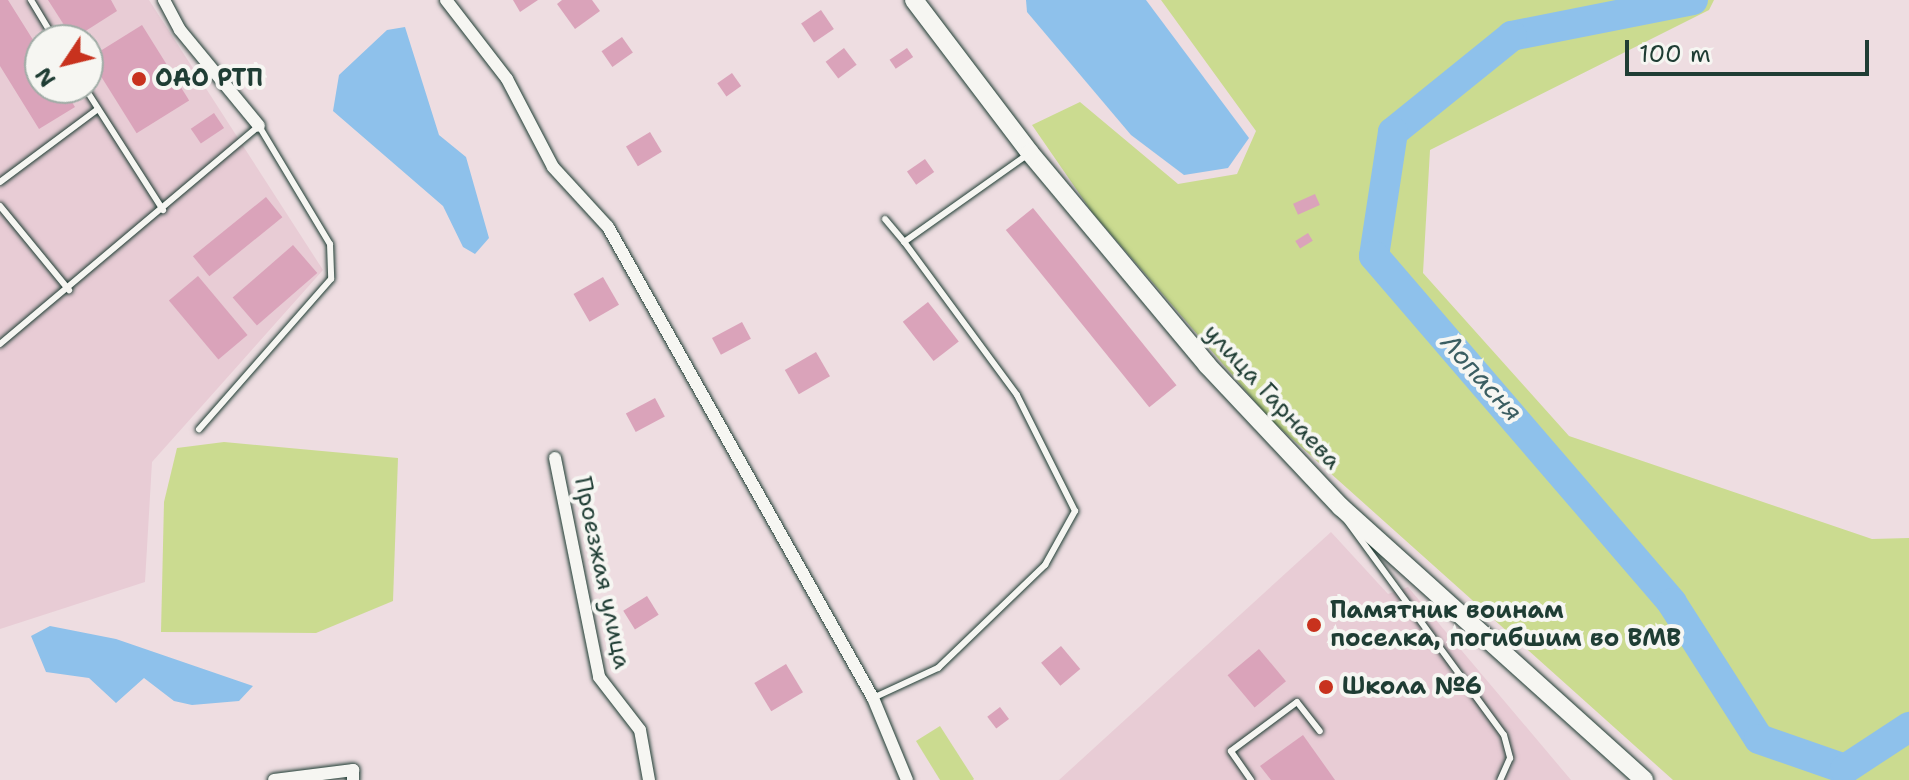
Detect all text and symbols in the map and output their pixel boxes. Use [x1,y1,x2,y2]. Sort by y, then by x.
north arrow [24,24,104,104]
scale bar [1629,24,1873,74]
text: 100 m [1639,38,1711,70]
text: N [29,61,62,92]
place label: ОАО РТП [155,65,263,93]
marker: ОАО РТП [130,70,148,88]
street label: улица Гарнаева [1197,318,1347,476]
water label: Лопасня [1435,327,1529,427]
street label: Проезжая улица [568,474,636,672]
place label: Памятник воинам поселка, погибшим во ВМВ [1330,597,1681,653]
marker: Памятник воинам поселка, погибшим во ВМВ [1305,616,1323,634]
place label: Школа №6 [1342,673,1482,701]
marker: Школа №6 [1317,678,1335,696]

